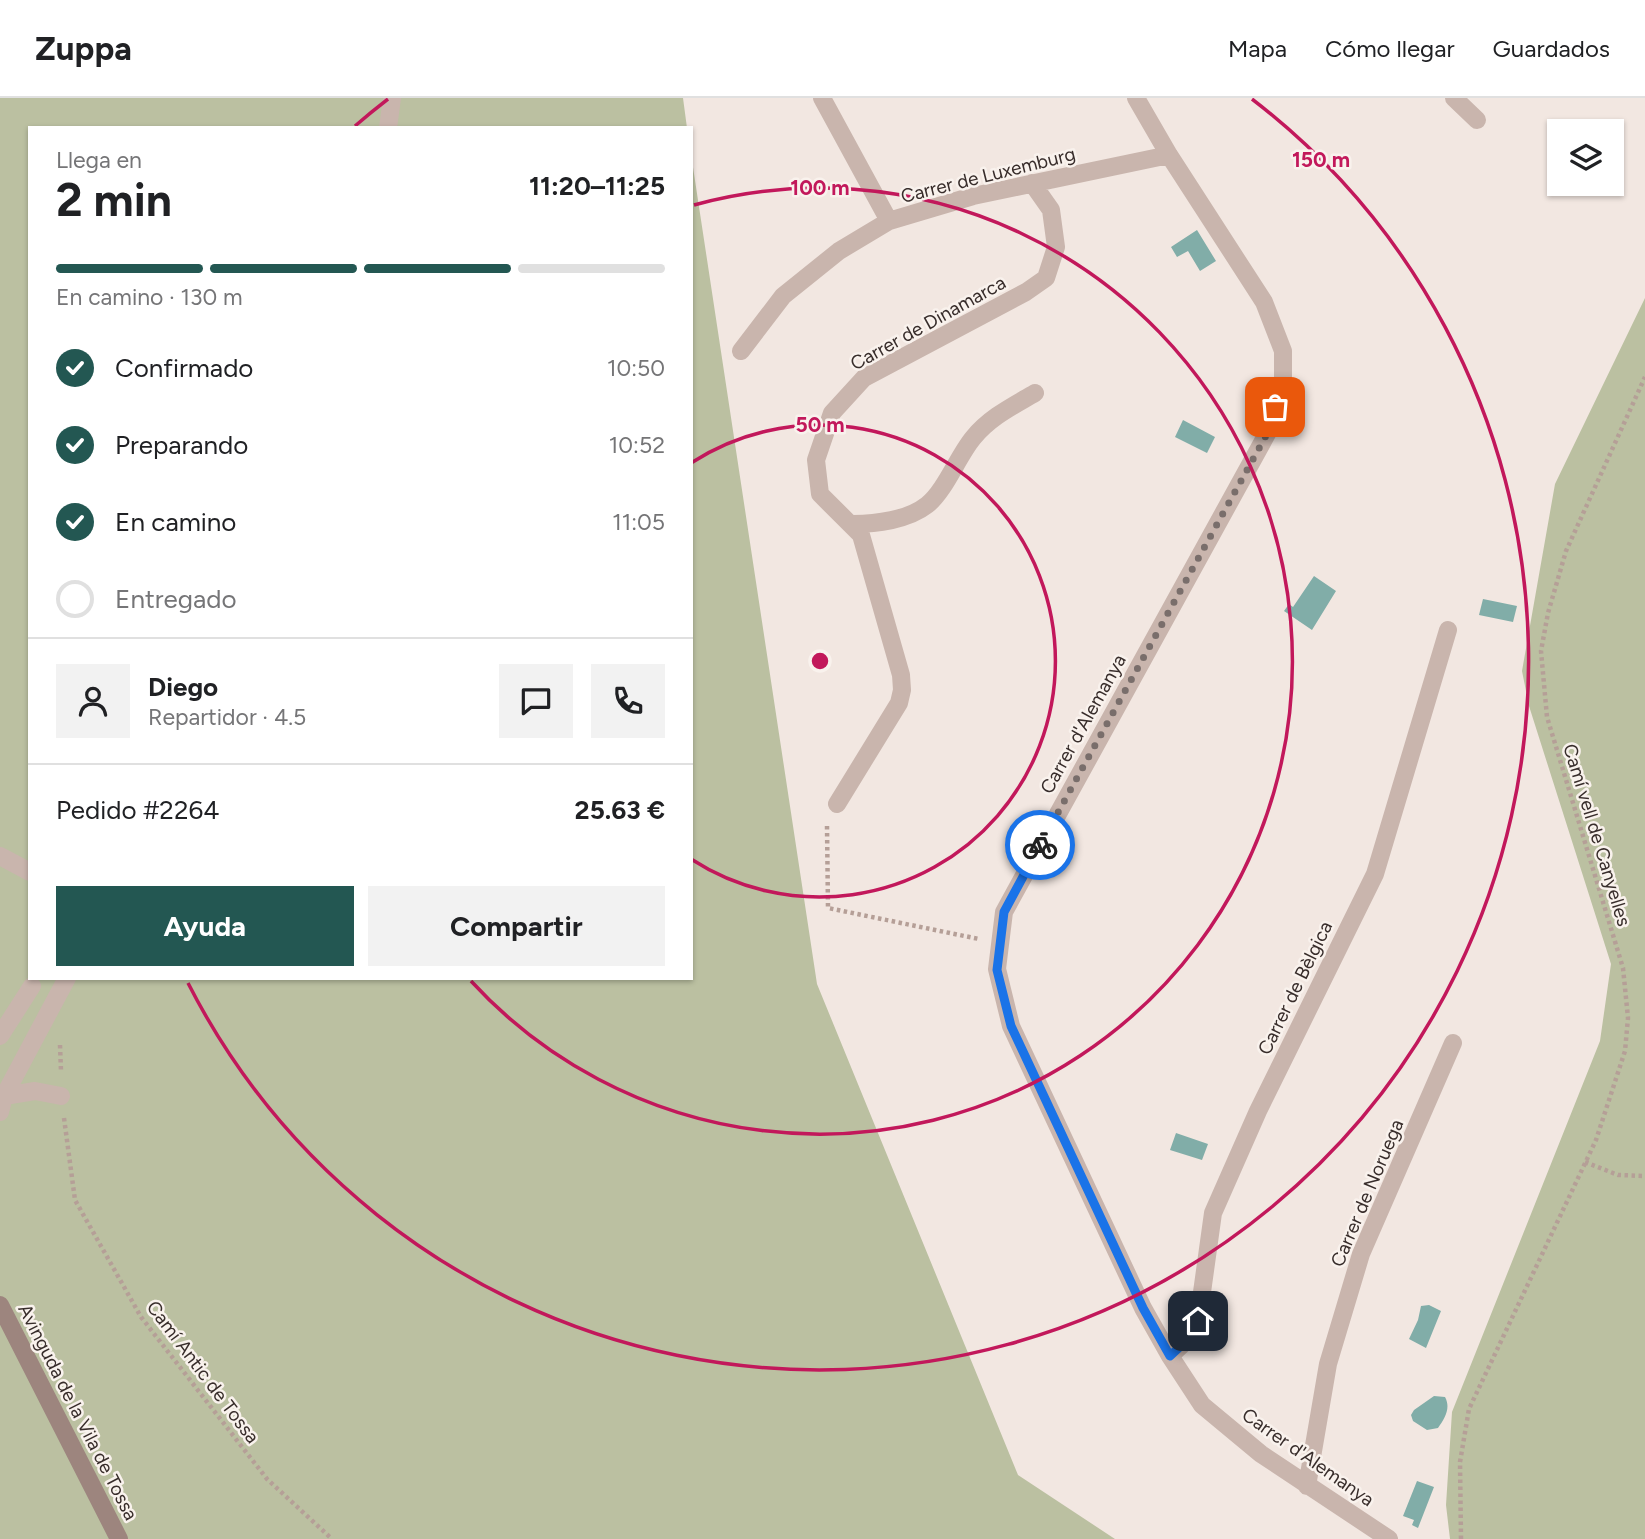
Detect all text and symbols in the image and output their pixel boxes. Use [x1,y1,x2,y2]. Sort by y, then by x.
text: Zuppa [35,29,132,68]
text: Mapa [1228,34,1287,63]
text: Cómo llegar [1325,34,1455,63]
text: Guardados [1493,34,1610,63]
map controls [1547,119,1624,196]
button: layers [1547,119,1624,196]
street label: Carrer de Luxemburg [898,142,1078,208]
text: Llega en [56,146,142,174]
text: 150 m [1292,147,1350,172]
text: 11:20–11:25 [529,170,665,202]
text: 2 min [56,172,172,228]
text: 100 m [790,175,850,200]
street label: Carrer de Dinamarca [846,271,1010,375]
text: En camino · 130 m [56,283,243,311]
icon: check [56,349,94,387]
text: Confirmado [115,352,253,384]
text: 10:50 [607,354,665,382]
pin [1245,377,1305,437]
icon: bag [1256,388,1294,426]
text: 50 m [795,412,845,437]
icon: check [56,426,94,464]
text: Preparando [115,429,248,461]
text: 10:52 [609,431,665,459]
icon: check [56,503,94,541]
text: En camino [115,506,236,538]
text: 11:05 [612,508,665,536]
text: Entregado [115,583,237,615]
centre of rings [808,649,832,673]
street label: Carrer d'Alemanya [1035,650,1131,798]
button: person [56,664,130,738]
button: chat [499,664,573,738]
button: phone [591,664,665,738]
text: Diego [148,671,218,703]
text: Repartidor · 4.5 [148,703,306,731]
street label: Camí vell de Canyelles [1558,741,1636,929]
text: Pedido #2264 [56,794,219,826]
text: 25.63 € [575,794,665,826]
courier [1005,810,1075,880]
icon: bike [1021,826,1059,864]
button: Ayuda [56,886,354,966]
button: Compartir [368,886,665,966]
street label: Carrer de Bèlgica [1253,918,1337,1058]
street label: Carrer de Noruega [1326,1116,1408,1270]
pin [1168,1291,1228,1351]
street label: Camí Antic de Tossa [142,1296,264,1448]
street label: Avinguda de la Vila de Tossa [13,1300,143,1524]
icon: home [1179,1302,1217,1340]
street label: Carrer d'Alemanya [1238,1403,1378,1511]

